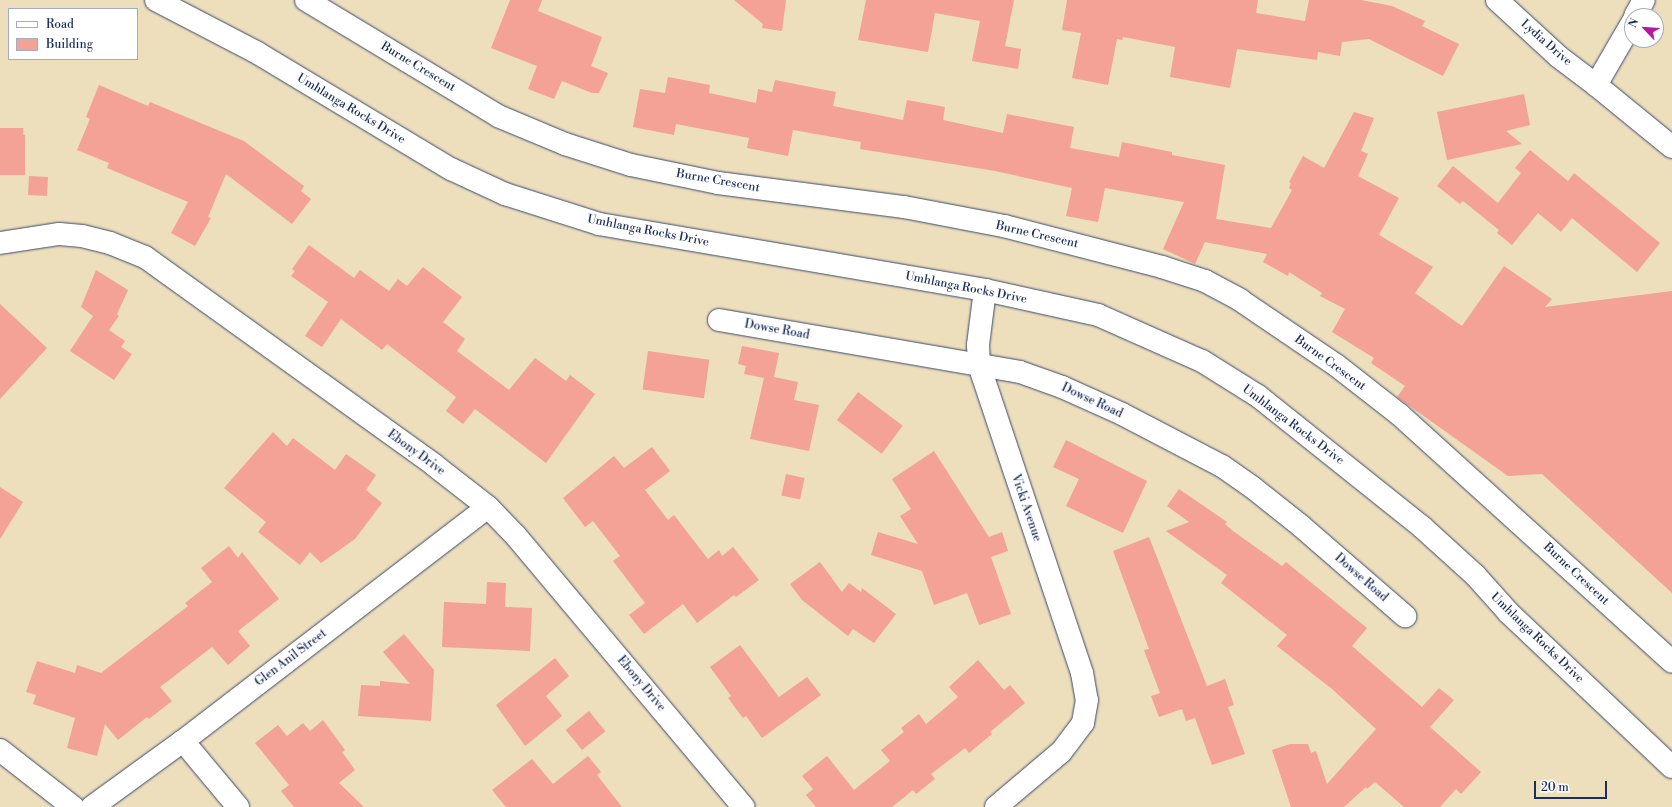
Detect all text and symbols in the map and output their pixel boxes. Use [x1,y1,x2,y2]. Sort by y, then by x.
legend [8,8,138,60]
north arrow [1624,8,1664,48]
text: N [1626,16,1642,30]
text: Road [46,17,74,32]
street label: Lydia Drive [1517,17,1575,69]
text: Building [46,37,93,52]
street label: Burne Crescent [378,39,458,95]
street label: Umhlanga Rocks Drive [294,71,408,147]
street label: Burne Crescent [675,167,761,195]
street label: Umhlanga Rocks Drive [586,212,710,250]
street label: Burne Crescent [994,218,1080,252]
street label: Umhlanga Rocks Drive [904,269,1028,307]
street label: Dowse Road [743,317,811,343]
street label: Burne Crescent [1292,332,1368,394]
street label: Dowse Road [1059,381,1125,421]
street label: Umhlanga Rocks Drive [1239,382,1347,468]
street label: Ebony Drive [384,427,448,479]
street label: Vicki Avenue [1008,472,1044,544]
street label: Burne Crescent [1540,540,1612,608]
street label: Dowse Road [1331,551,1391,605]
street label: Umhlanga Rocks Drive [1487,590,1587,686]
street label: Glen Anil Street [252,626,330,690]
street label: Ebony Drive [614,653,668,715]
scale bar [1536,773,1609,799]
text: 20 m [1541,780,1569,795]

